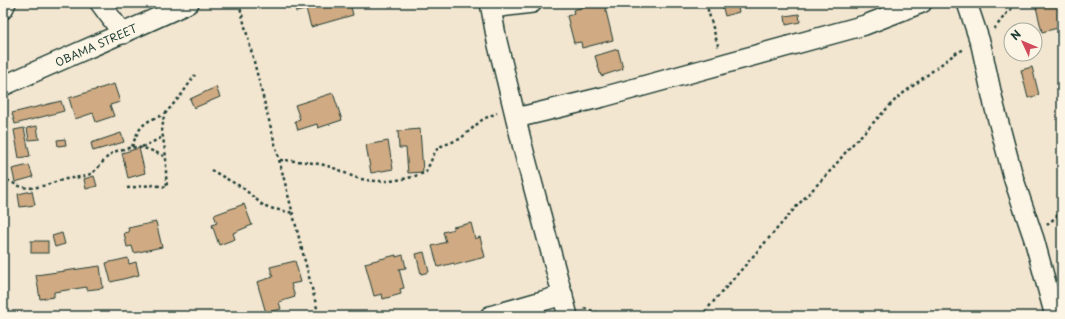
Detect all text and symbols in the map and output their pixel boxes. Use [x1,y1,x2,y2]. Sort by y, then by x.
street label: OBAMA STREET [52,19,140,71]
north arrow [1003,22,1043,62]
text: N [1006,25,1025,44]

